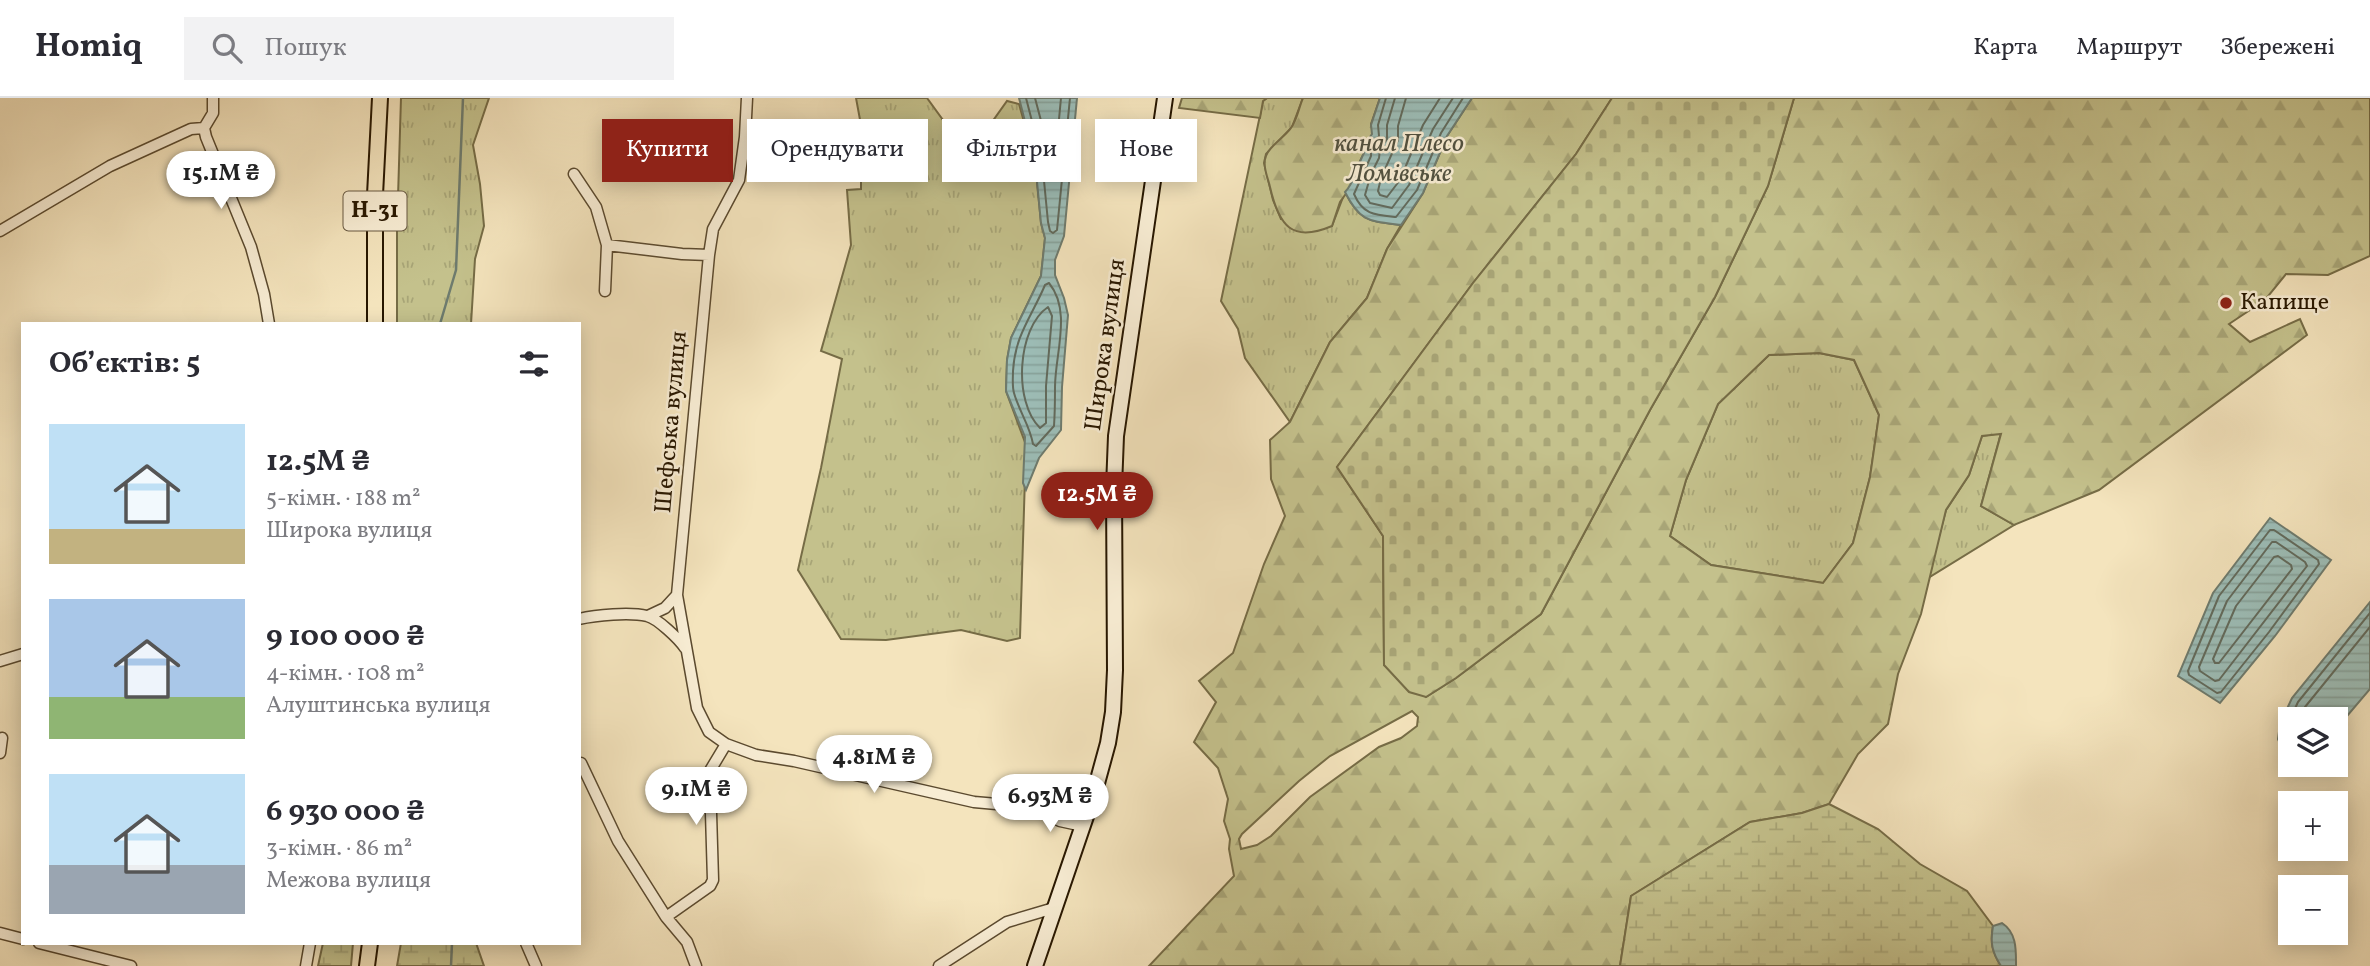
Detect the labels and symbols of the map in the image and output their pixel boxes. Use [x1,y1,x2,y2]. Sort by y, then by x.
water label: канал Плесо Ломівське [1334,126,1464,192]
pin: 15.1M ₴ [156,152,286,211]
road number: Н-31 [344,192,406,230]
street label: Широка вулиця [1077,257,1135,433]
place label: Капище [2240,286,2329,320]
marker: Капище [2218,295,2234,311]
street label: Шефська вулиця [647,329,697,515]
pin: 12.5M ₴ [1032,472,1162,532]
pin: 4.81M ₴ [809,736,939,795]
pin: 9.1M ₴ [639,768,753,827]
pin: 6.93M ₴ [985,774,1115,834]

